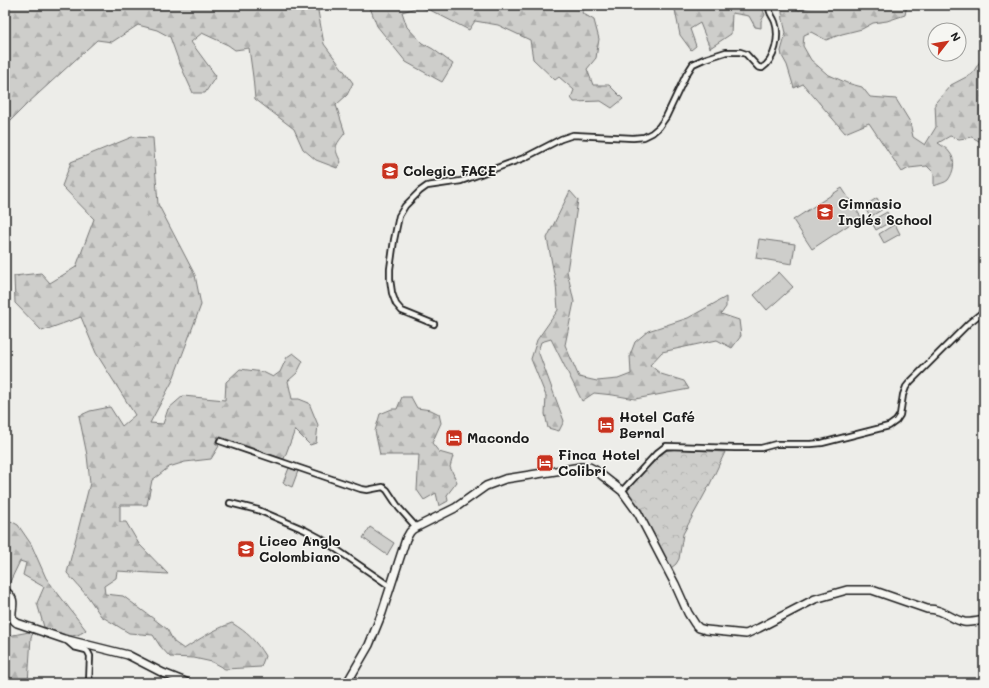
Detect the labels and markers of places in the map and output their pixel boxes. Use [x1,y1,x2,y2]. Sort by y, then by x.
school or university icon: Colegio FACE [380,161,400,181]
place label: Colegio FACE [403,161,497,180]
place label: Gimnasio Inglés School [838,194,932,229]
school or university icon: Gimnasio Inglés School [815,202,835,222]
place label: Hotel Café Bernal [619,407,695,442]
hotel icon: Hotel Café Bernal [596,415,616,435]
hotel icon: Macondo [444,428,464,448]
place label: Macondo [467,428,530,447]
place label: Finca Hotel Colibrí [558,445,640,480]
hotel icon: Finca Hotel Colibrí [535,453,555,473]
place label: Liceo Anglo Colombiano [259,531,341,566]
school or university icon: Liceo Anglo Colombiano [236,539,256,559]

